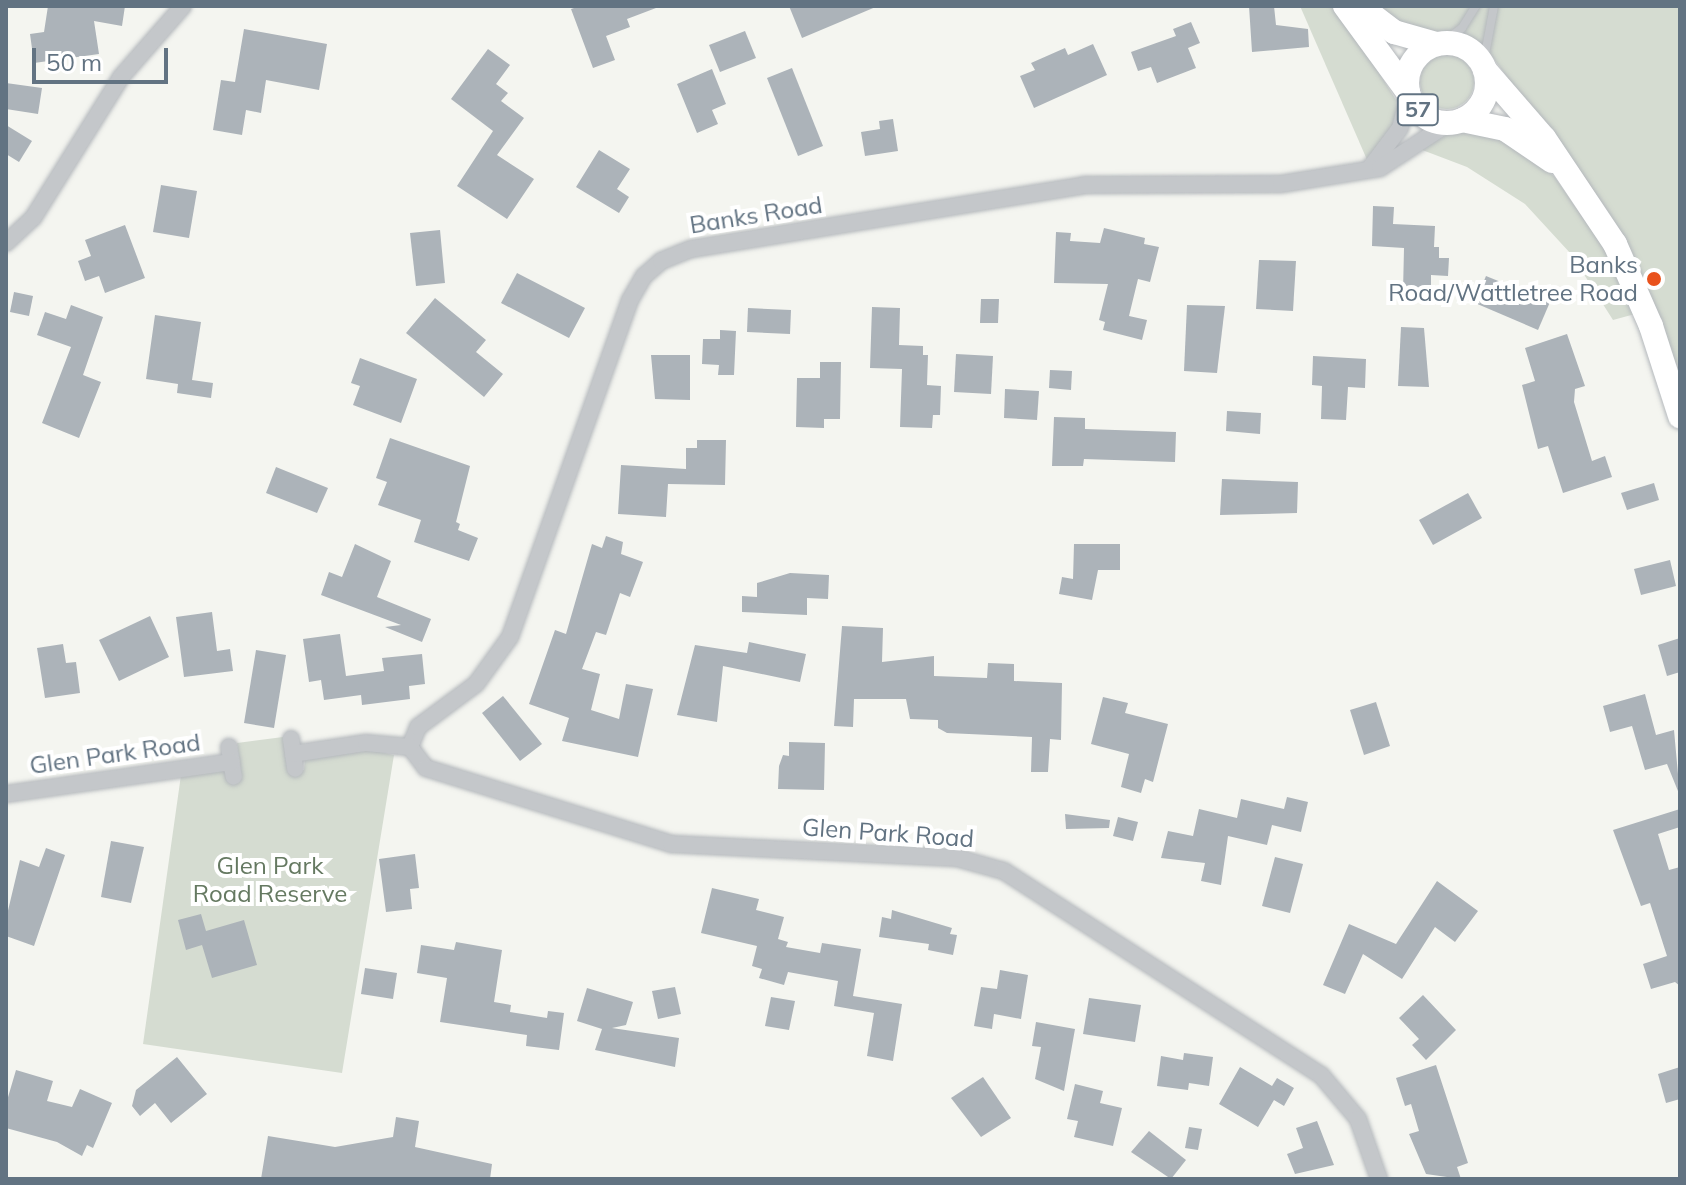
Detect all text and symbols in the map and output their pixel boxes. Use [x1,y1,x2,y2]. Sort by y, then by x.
scale bar [36,32,172,82]
text: 50 m [46,47,102,77]
road number: 57 [1396,92,1440,128]
street label: Banks Road [688,190,824,240]
place label: Banks Road/Wattletree Road [1388,251,1638,307]
marker: Banks Road/Wattletree Road [1645,270,1663,288]
street label: Glen Park Road [28,728,202,780]
street label: Glen Park Road [801,813,975,853]
park label: Glen Park Road Reserve [193,852,347,908]

